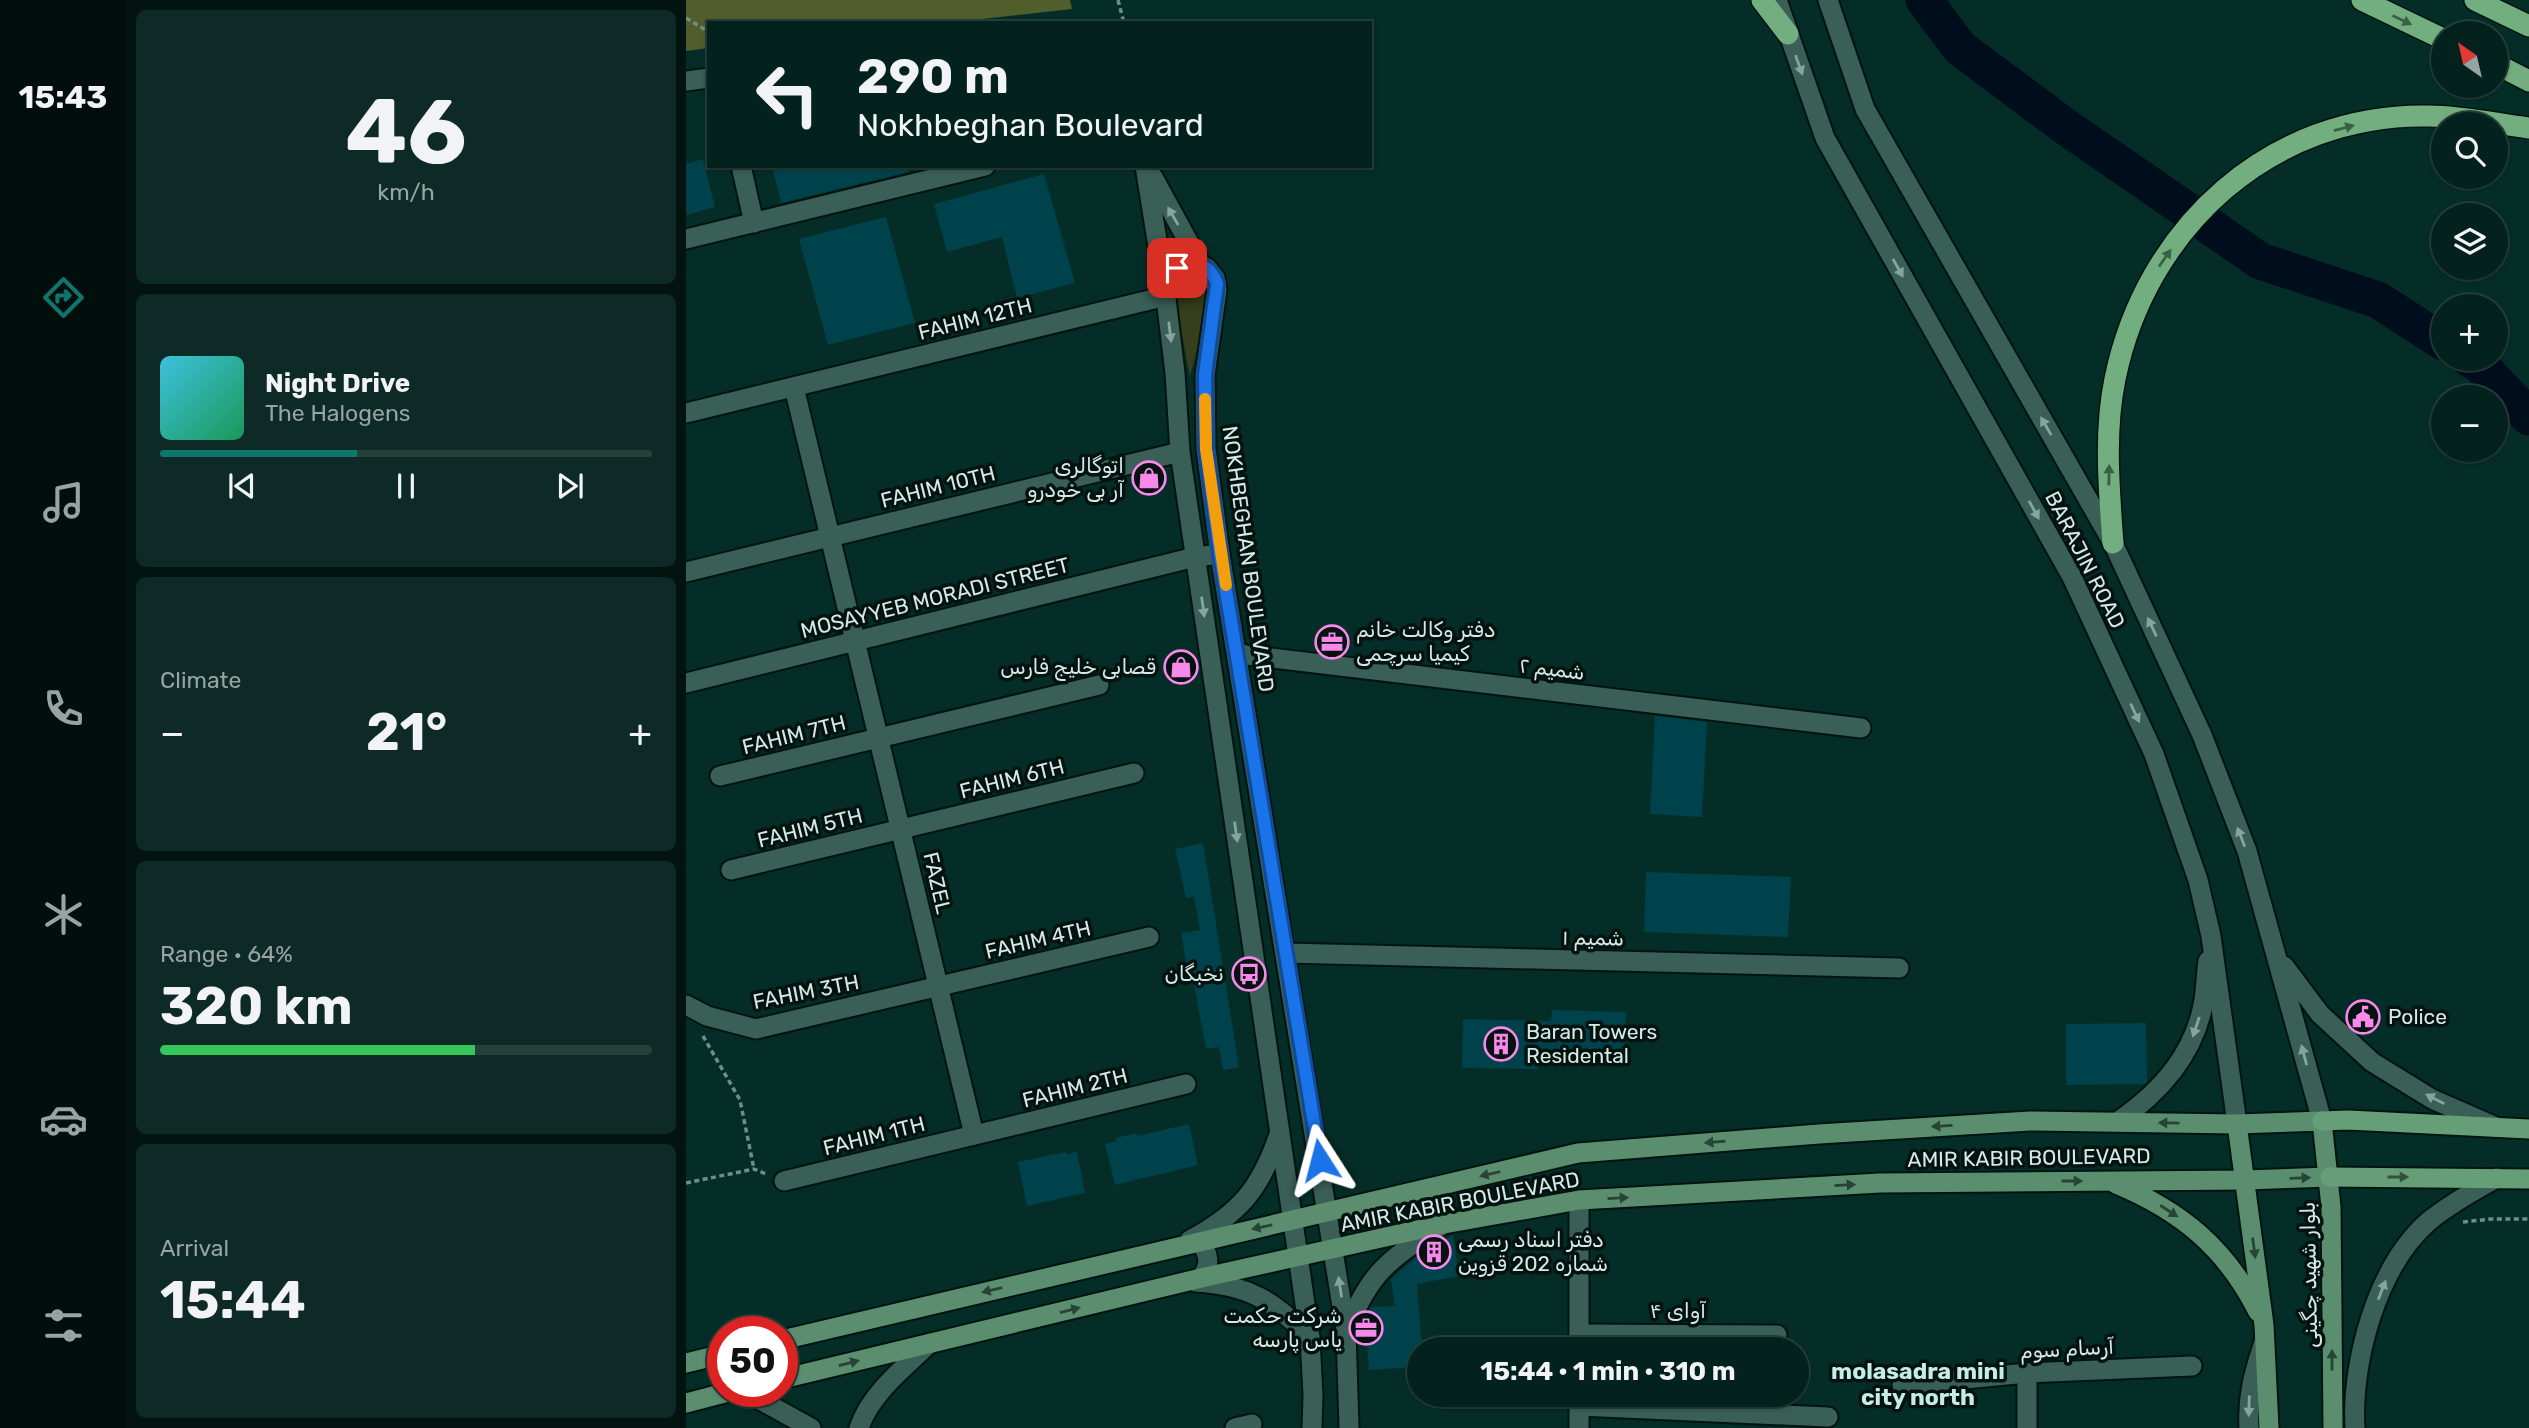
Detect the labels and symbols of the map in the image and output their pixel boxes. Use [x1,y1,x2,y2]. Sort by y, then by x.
one-way arrow [2392,14,2412,25]
north arrow [2431,21,2508,98]
one-way arrow [1794,54,1805,75]
one-way arrow [2333,122,2355,133]
one-way arrow [1168,206,1180,226]
pin [1147,238,1207,298]
one-way arrow [2158,249,2171,268]
one-way arrow [1892,259,1904,278]
street label: FAHIM 12TH [915,292,1034,345]
one-way arrow [1165,321,1176,343]
one-way arrow [2040,417,2052,436]
street label: NOKHBEGHAN BOULEVARD [1217,424,1280,694]
place label: اتوگالری آر بی خودرو [1027,453,1124,503]
shop icon: اتوگالری آر بی خودرو [1130,459,1168,497]
street label: FAHIM 10TH [878,460,998,513]
one-way arrow [2103,463,2115,485]
street label: BARAJIN ROAD [2040,487,2131,633]
one-way arrow [2028,500,2040,519]
street label: MOSAYYEB MORADI STREET [798,552,1072,643]
one-way arrow [1198,596,1209,618]
place label: دفتر وکالت خانم کیمیا سرچمی [1356,617,1495,667]
one-way arrow [2146,617,2157,638]
office icon: دفتر وکالت خانم کیمیا سرچمی [1313,623,1351,661]
shop icon: قصابی خلیج فارس [1162,648,1200,686]
street label: شمیم ۲ [1518,652,1586,687]
place label: قصابی خلیج فارس [1000,654,1156,681]
one-way arrow [2129,703,2141,723]
street label: FAHIM 7TH [739,710,848,759]
street label: FAHIM 6TH [957,753,1067,804]
street label: FAHIM 5TH [755,802,865,853]
one-way arrow [1231,821,1242,843]
one-way arrow [2236,826,2247,847]
street label: FAZEL [918,850,957,916]
street label: FAHIM 4TH [983,915,1093,964]
street label: شمیم ۱ [1562,924,1624,953]
bus stop icon: نخبگان [1230,955,1268,993]
place label: نخبگان [1165,961,1224,986]
street label: FAHIM 3TH [751,969,861,1014]
public building icon: Police [2344,998,2382,1036]
place label: Police [2388,1004,2447,1029]
one-way arrow [2190,1016,2201,1037]
place label: Baran Towers Residental [1526,1019,1657,1068]
building icon: Baran Towers Residental [1482,1025,1520,1063]
one-way arrow [2298,1044,2309,1066]
street label: FAHIM 2TH [1020,1062,1130,1113]
one-way arrow [2425,1094,2445,1105]
street label: FAHIM 1TH [820,1111,927,1160]
one-way arrow [2158,1117,2180,1129]
one-way arrow [1930,1121,1952,1132]
position arrow [1283,1123,1357,1197]
one-way arrow [1703,1137,1725,1148]
street label: AMIR KABIR BOULEVARD [1907,1143,2151,1172]
street label: AMIR KABIR BOULEVARD [1338,1166,1582,1237]
one-way arrow [1479,1169,1501,1180]
one-way arrow [2387,1171,2409,1183]
one-way arrow [2289,1172,2311,1183]
one-way arrow [2062,1175,2084,1187]
one-way arrow [1834,1179,1856,1190]
one-way arrow [1607,1192,1629,1203]
street label: بلوار شهید چگینی [2295,1202,2323,1348]
one-way arrow [2159,1204,2179,1217]
one-way arrow [1251,1221,1273,1232]
place label: دفتر اسناد رسمی شماره 202 قزوین [1458,1227,1608,1277]
building icon: دفتر اسناد رسمی شماره 202 قزوین [1415,1233,1453,1271]
one-way arrow [2249,1237,2260,1259]
one-way arrow [1334,1276,1345,1298]
one-way arrow [2377,1280,2388,1301]
one-way arrow [981,1285,1003,1296]
street label: آوای ۴ [1650,1298,1706,1324]
place label: شرکت حکمت یاس پارسه [1223,1303,1342,1354]
one-way arrow [1059,1304,1081,1315]
office icon: شرکت حکمت یاس پارسه [1347,1309,1385,1347]
speed limit sign: 50 [707,1316,798,1407]
street label: آرسام سوم [2019,1334,2115,1364]
one-way arrow [2327,1349,2338,1371]
one-way arrow [838,1357,860,1368]
district label: molasadra mini city north [1831,1357,2005,1411]
one-way arrow [2243,1395,2254,1417]

